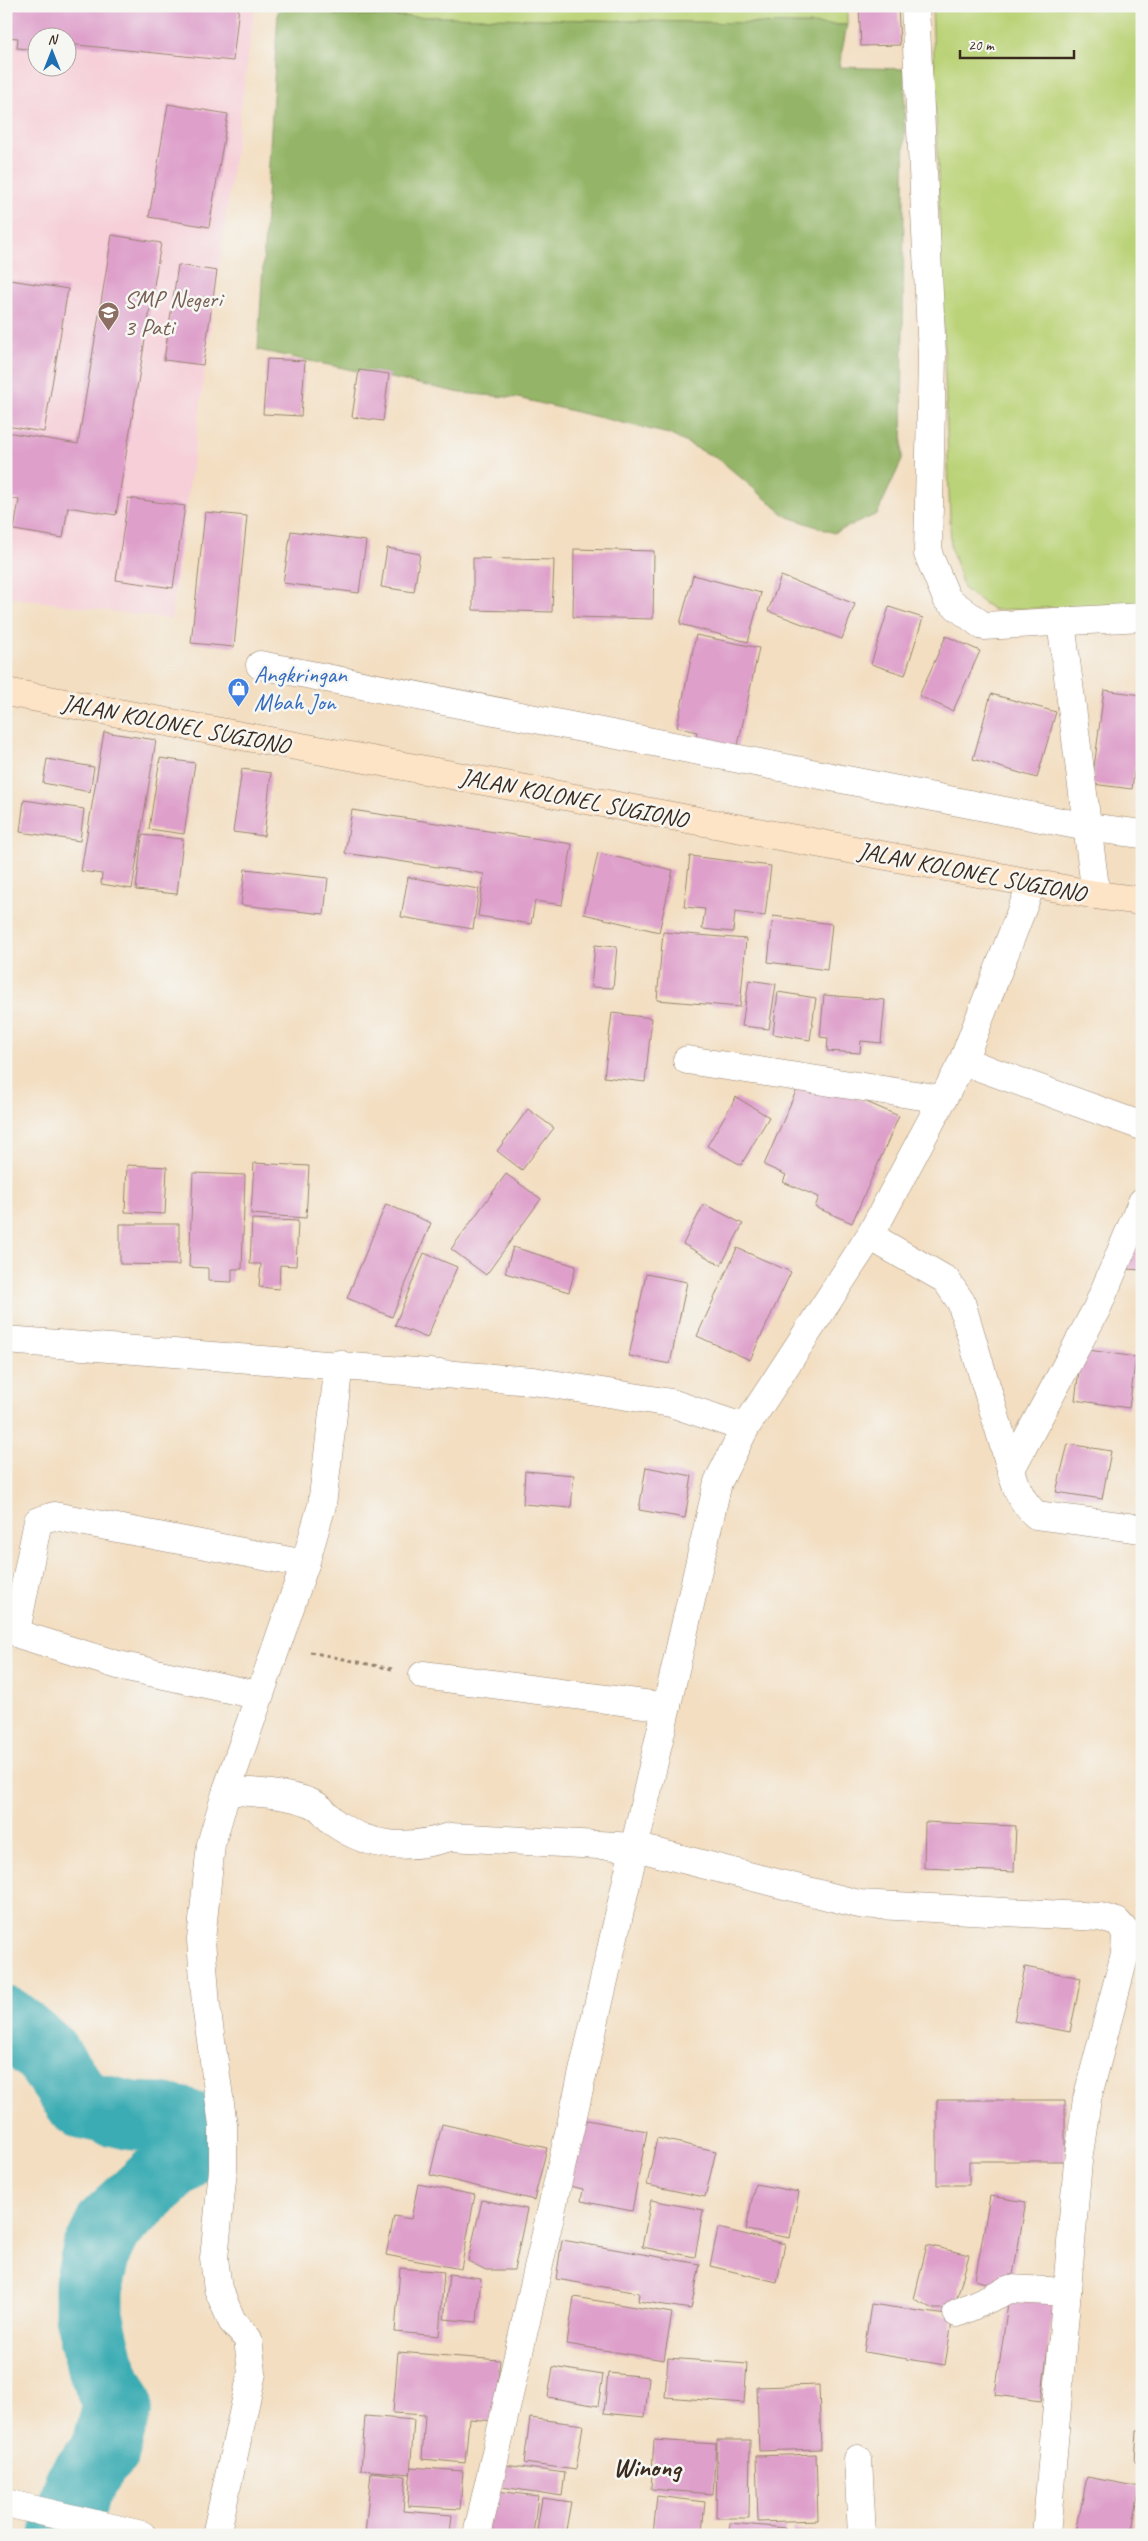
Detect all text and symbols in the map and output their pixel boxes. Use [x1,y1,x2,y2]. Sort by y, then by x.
north arrow [28,28,78,78]
scale bar [960,28,1074,60]
text: N [48,31,59,48]
text: 20 m [968,36,995,55]
place label: SMP Negeri 3 Pati [124,284,225,342]
school or university icon: SMP Negeri 3 Pati [96,301,120,332]
place label: Angkringan Mbah Jon [254,659,348,717]
shop icon: Angkringan Mbah Jon [226,676,250,707]
street label: JALAN KOLONEL SUGIONO [59,687,295,761]
street label: JALAN KOLONEL SUGIONO [457,761,693,835]
street label: JALAN KOLONEL SUGIONO [855,835,1091,909]
district label: Winong [613,2451,683,2484]

